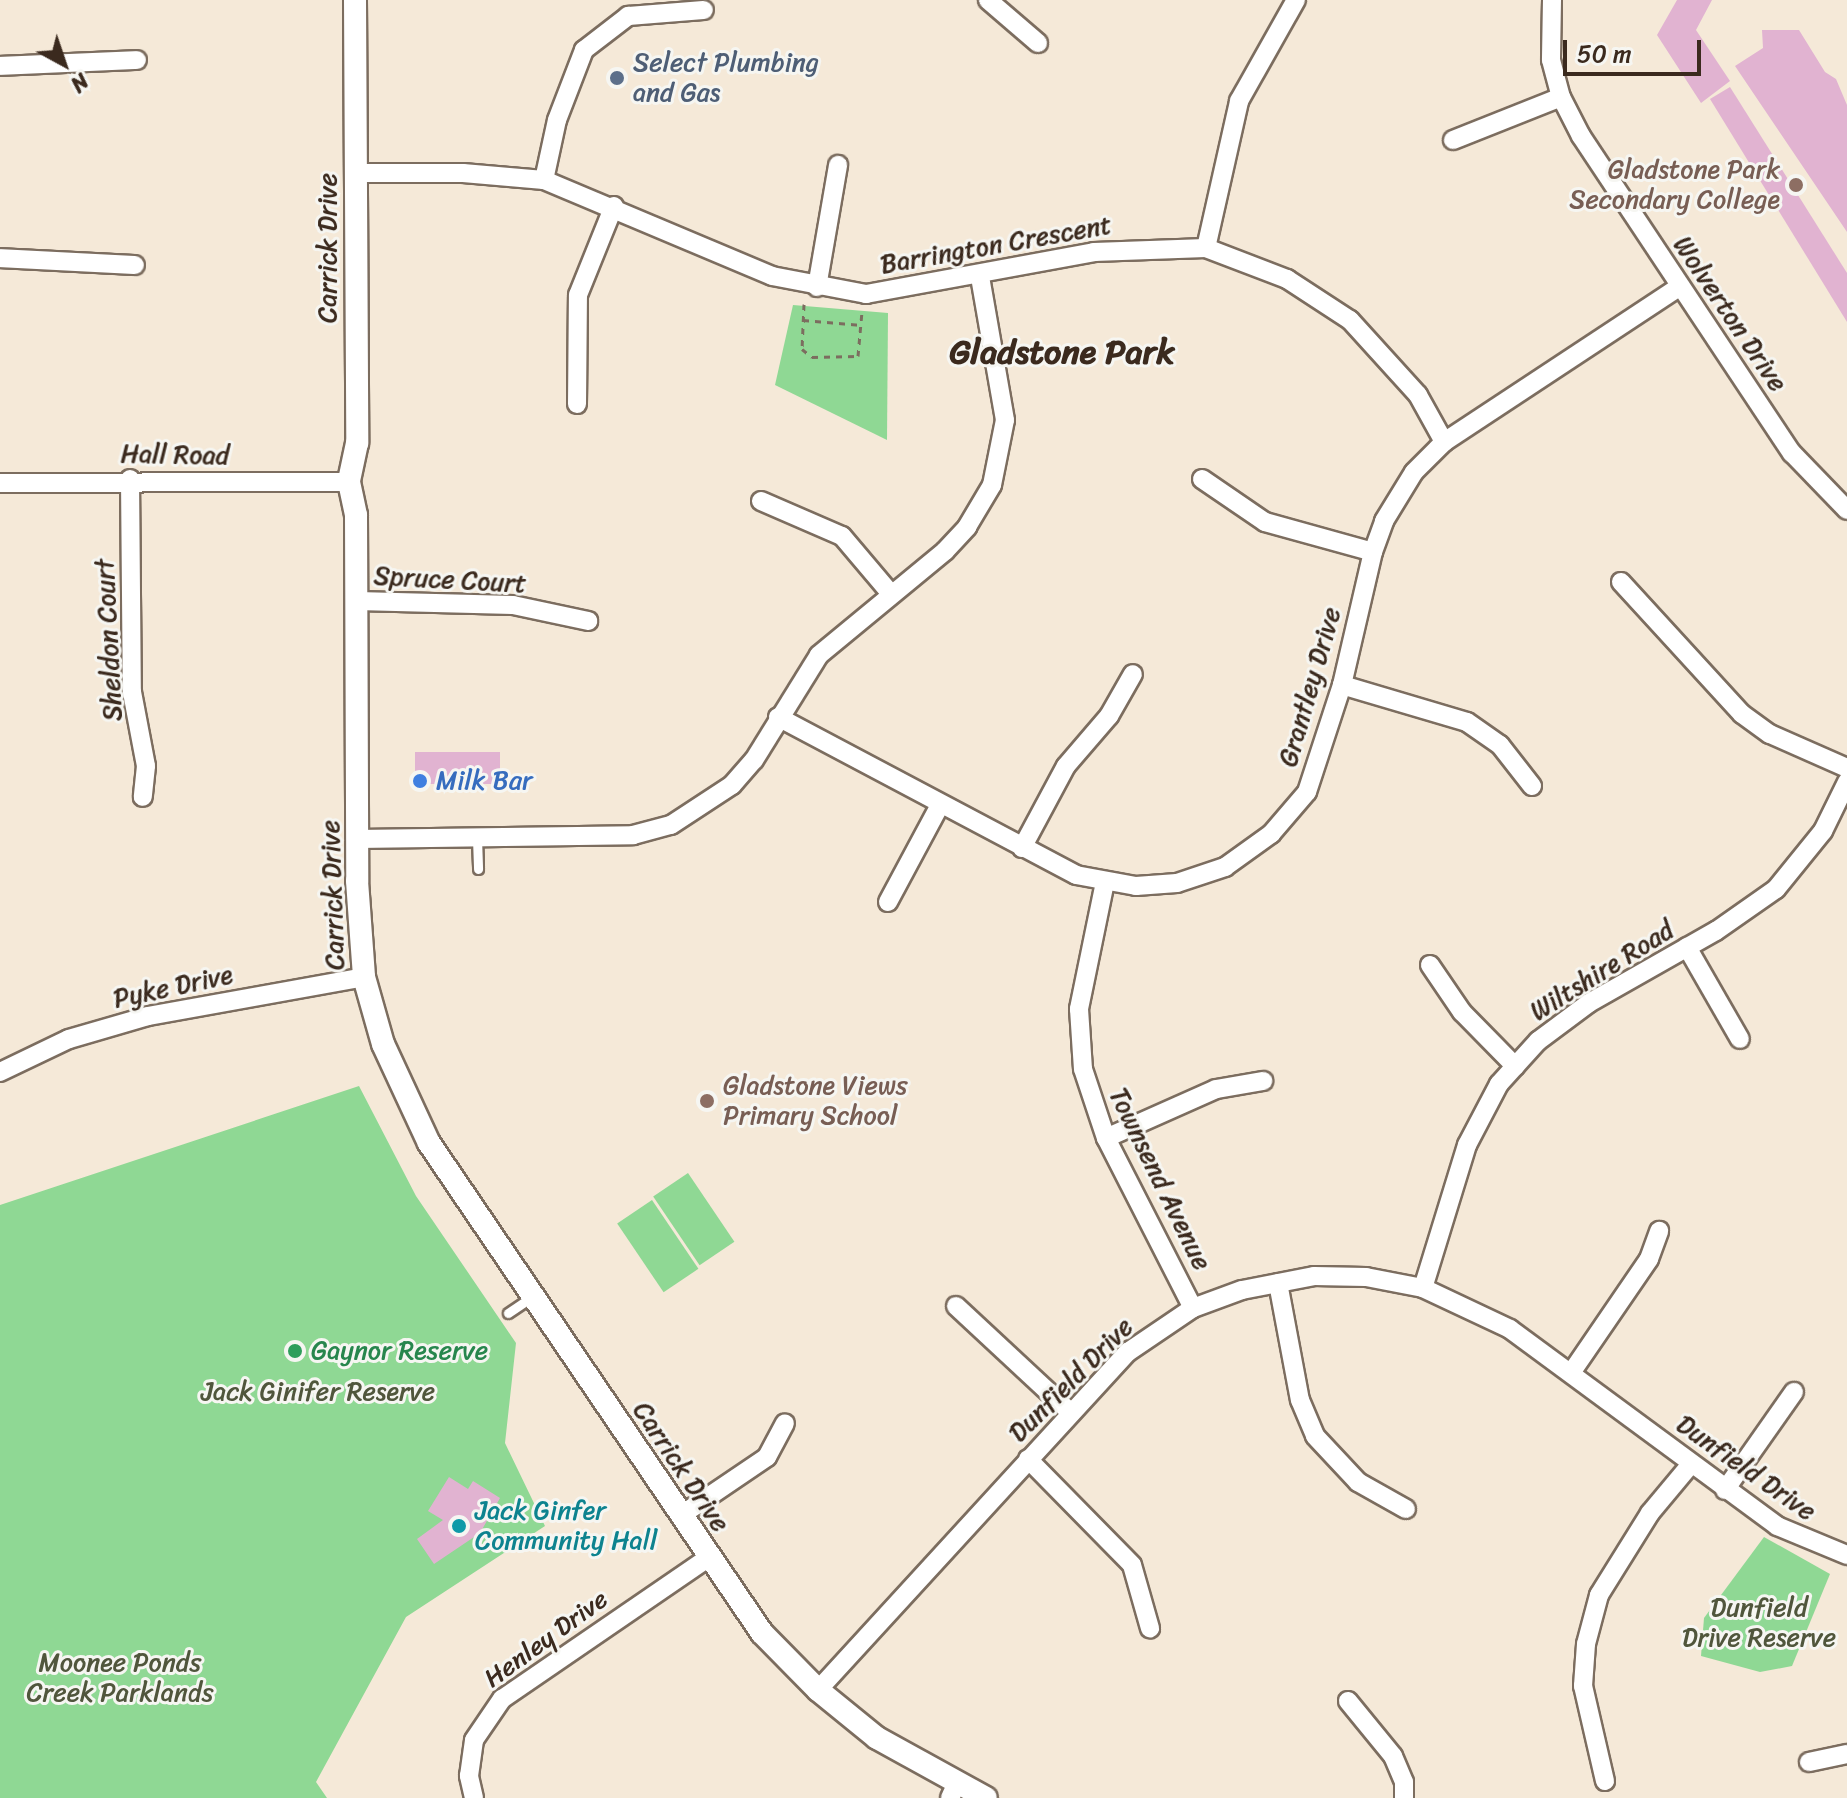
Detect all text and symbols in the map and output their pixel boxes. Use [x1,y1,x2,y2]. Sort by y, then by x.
north arrow [24,24,104,104]
scale bar [1567,24,1705,74]
text: 50 m [1577,33,1632,75]
place label: Select Plumbing and Gas [633,47,819,108]
text: N [61,63,98,103]
marker: Select Plumbing and Gas [608,69,626,87]
place label: Gladstone Park Secondary College [1569,154,1780,216]
street label: Carrick Drive [312,173,344,323]
marker: Gladstone Park Secondary College [1787,176,1805,194]
street label: Barrington Crescent [878,209,1114,281]
street label: Wolverton Drive [1667,230,1793,398]
district label: Gladstone Park [949,333,1175,373]
street label: Hall Road [120,438,230,472]
street label: Sheldon Court [89,557,129,723]
street label: Spruce Court [373,560,527,600]
street label: Grantley Drive [1272,604,1348,770]
place label: Milk Bar [436,765,532,797]
marker: Milk Bar [411,772,429,790]
street label: Carrick Drive [315,819,351,971]
street label: Wiltshire Road [1525,915,1679,1027]
street label: Pyke Drive [110,959,236,1015]
place label: Gladstone Views Primary School [723,1070,908,1132]
street label: Townsend Avenue [1102,1083,1218,1275]
marker: Gladstone Views Primary School [698,1092,716,1110]
street label: Dunfield Drive [1002,1311,1140,1449]
place label: Gaynor Reserve [311,1335,488,1367]
marker: Gaynor Reserve [286,1342,304,1360]
park label: Jack Ginifer Reserve [201,1376,435,1408]
street label: Carrick Drive [626,1396,736,1538]
street label: Dunfield Drive [1670,1409,1822,1527]
place label: Jack Ginfer Community Hall [475,1495,657,1556]
marker: Jack Ginfer Community Hall [450,1517,468,1535]
street label: Henley Drive [478,1584,614,1694]
park label: Dunfield Drive Reserve [1681,1592,1837,1654]
park label: Moonee Ponds Creek Parklands [27,1647,213,1708]

